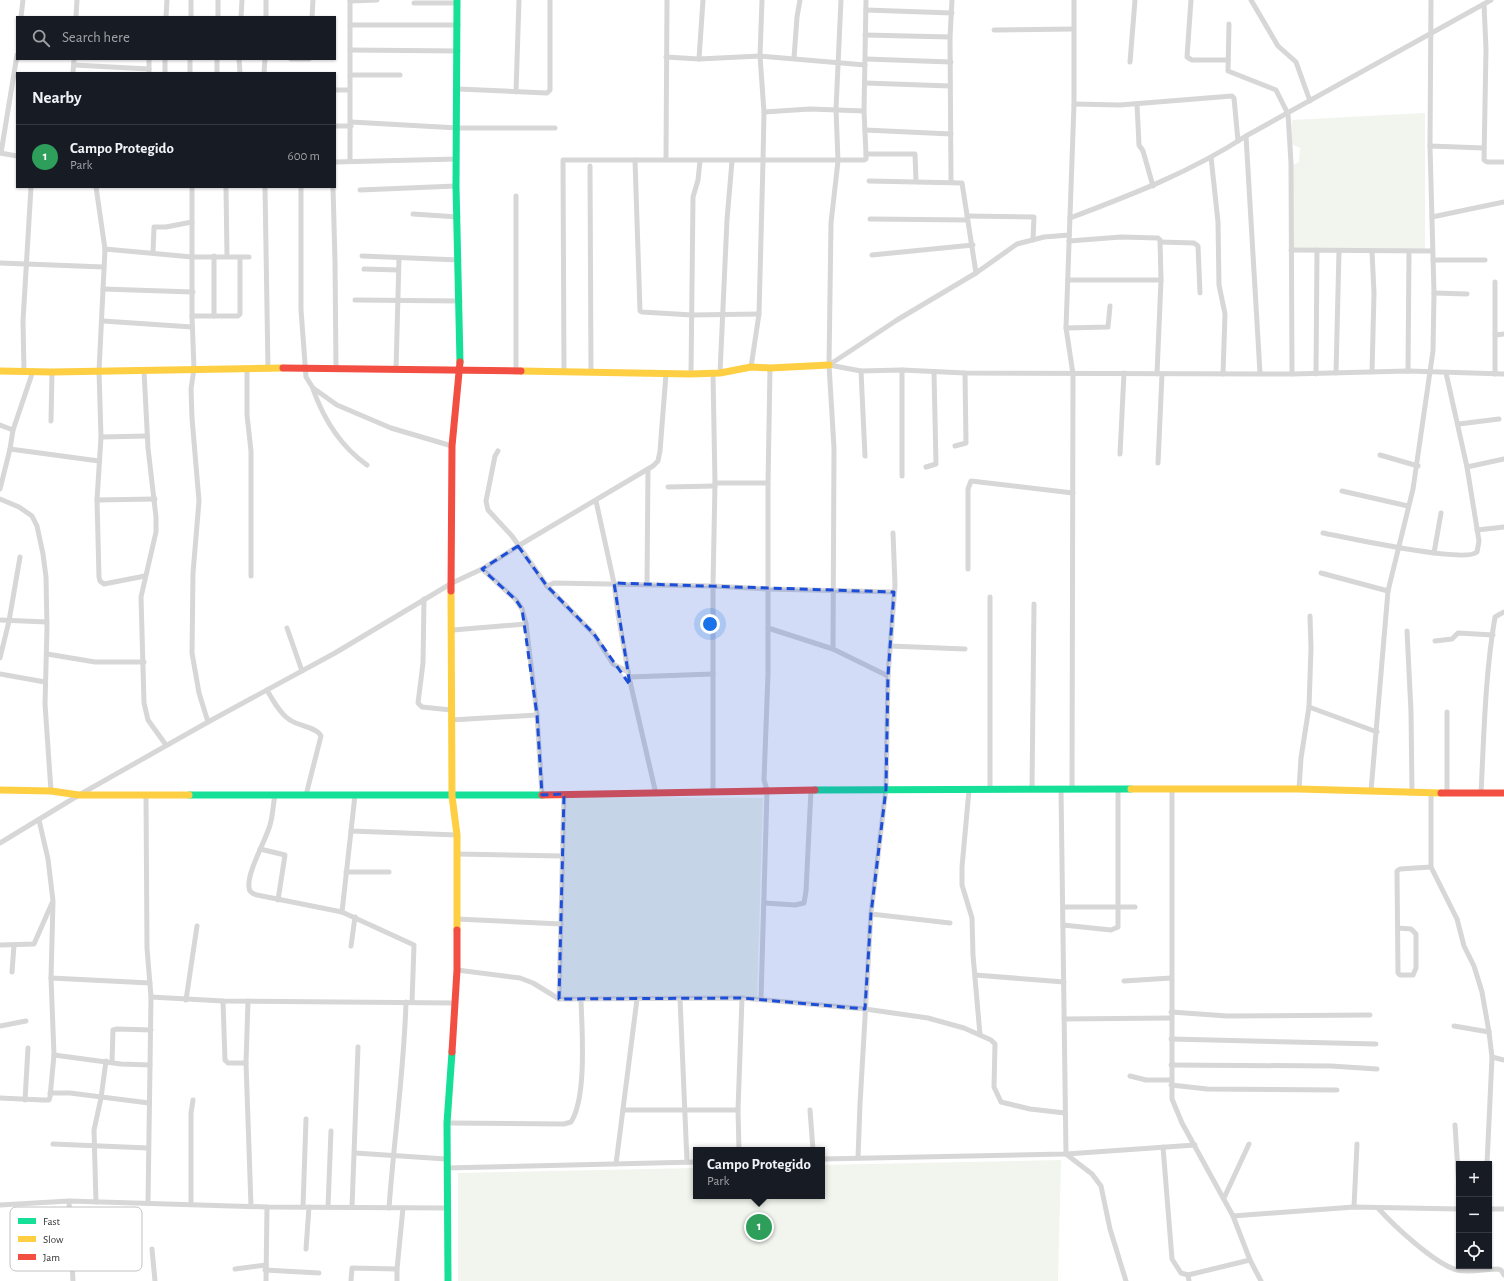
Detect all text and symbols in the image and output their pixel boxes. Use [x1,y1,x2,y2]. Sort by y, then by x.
search box [16,16,336,60]
icon: search [30,27,52,49]
text: Search here [62,30,130,45]
text: Nearby [32,89,82,106]
text: Campo Protegido [70,141,174,156]
text: 1 [43,150,47,163]
text: 600 m [288,150,320,163]
text: Park [70,159,92,172]
your location [700,614,720,634]
popup [693,1147,825,1199]
text: Campo Protegido [707,1157,811,1172]
map controls [1456,1161,1492,1269]
button: + [1456,1161,1492,1197]
text: Park [707,1175,730,1188]
button: − [1456,1197,1492,1233]
legend [10,1207,142,1271]
pin: 1 [746,1212,772,1242]
text: Fast [43,1216,61,1227]
button: locate [1456,1233,1492,1269]
text: Slow [43,1234,64,1245]
text: Jam [43,1252,60,1263]

